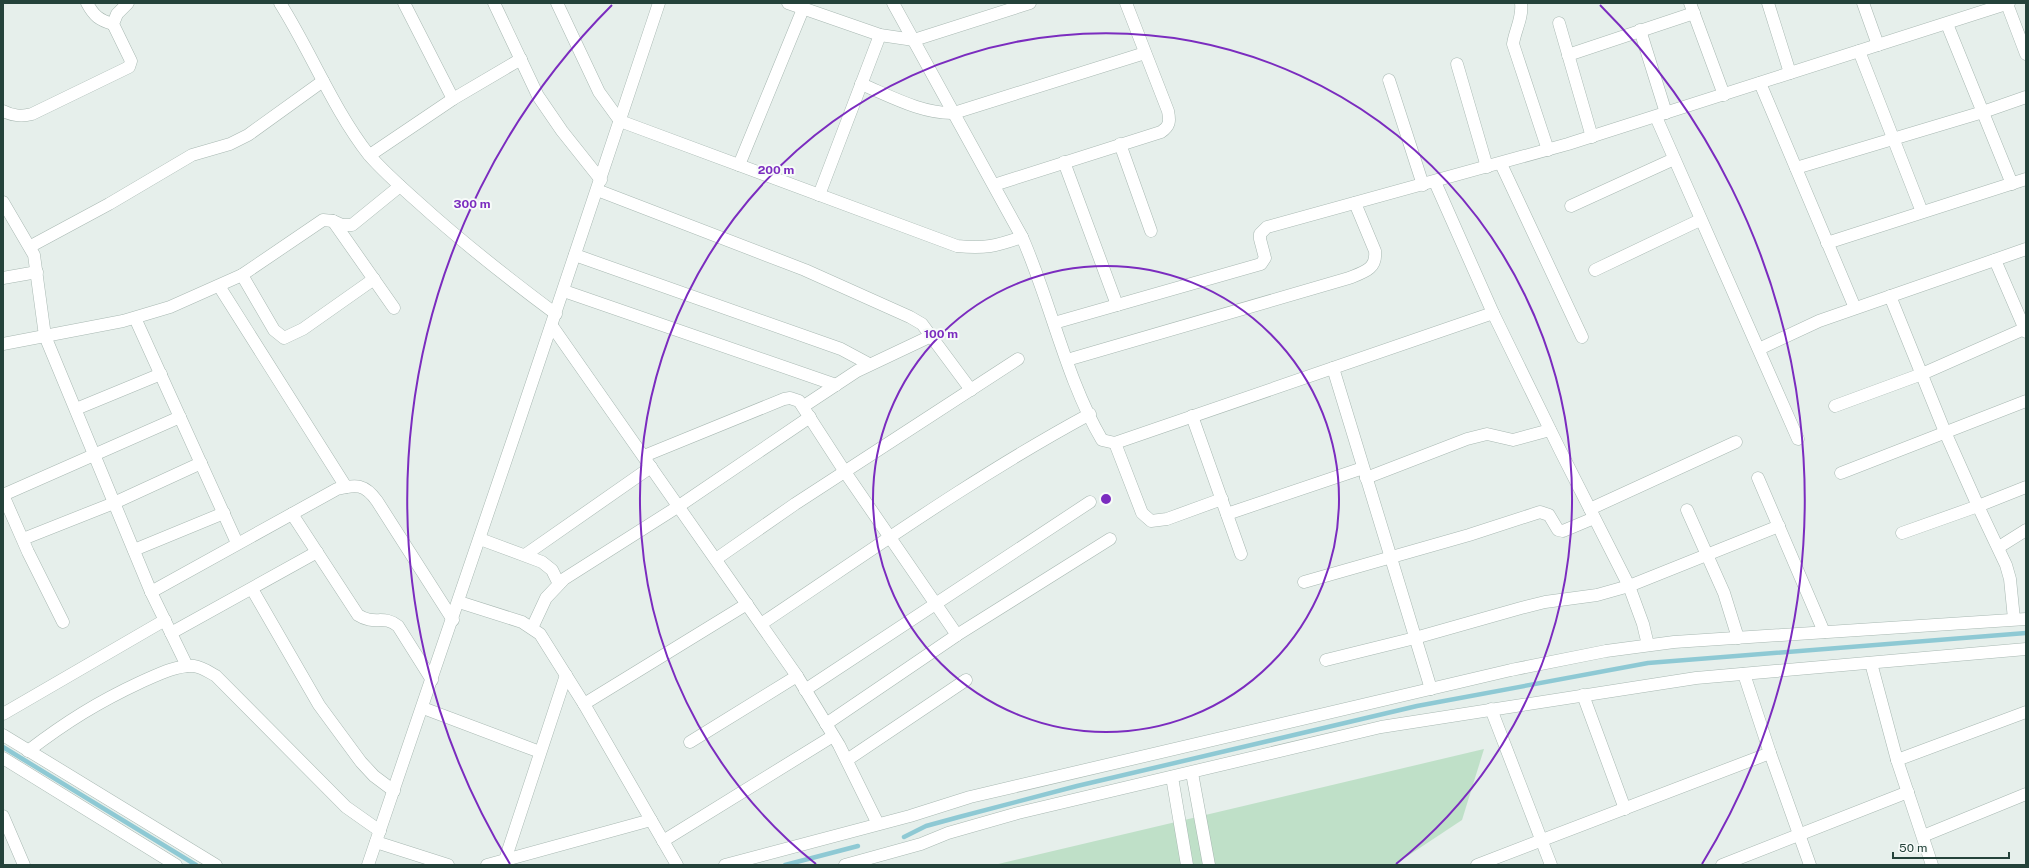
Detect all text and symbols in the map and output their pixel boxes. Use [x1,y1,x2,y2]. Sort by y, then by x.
text: 200 m [758,163,794,177]
text: 300 m [454,197,491,211]
text: 100 m [924,327,958,341]
centre of rings [1099,492,1113,506]
scale bar [1893,834,2009,860]
text: 50 m [1899,841,1927,855]

